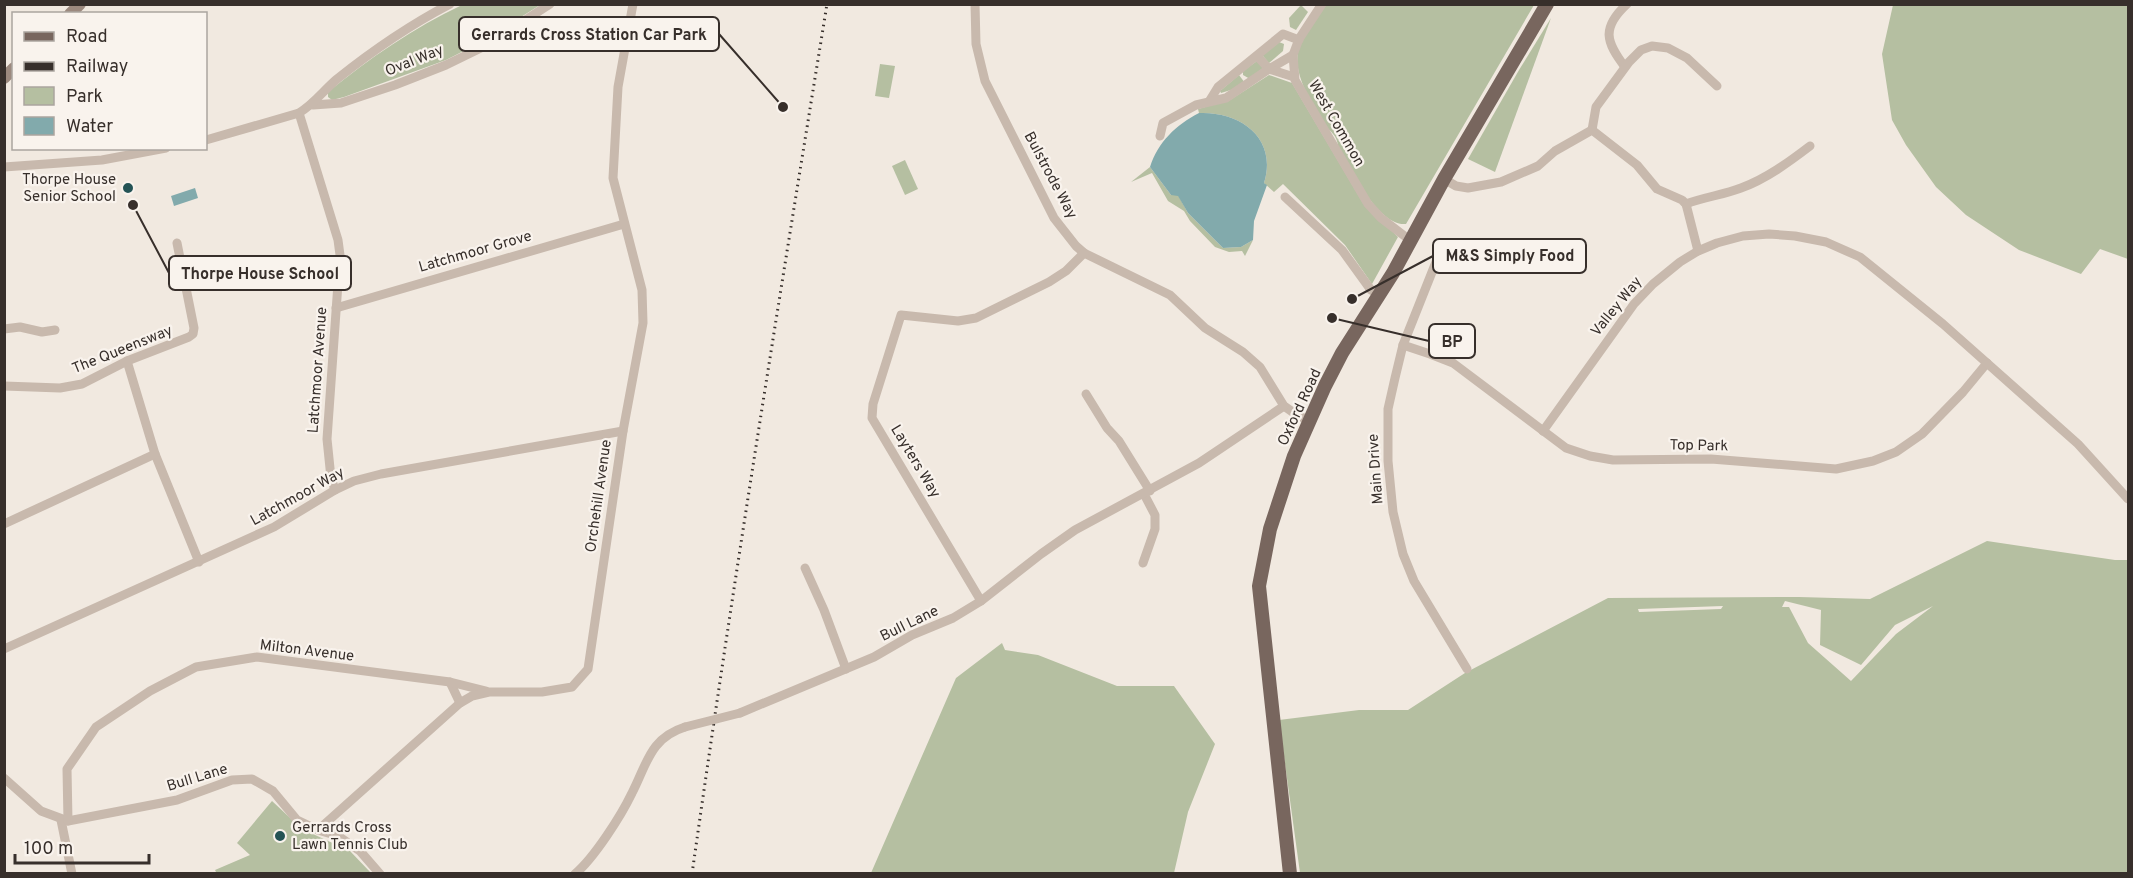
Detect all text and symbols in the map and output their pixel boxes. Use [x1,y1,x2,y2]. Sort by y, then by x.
legend [12,12,207,150]
callout: Gerrards Cross Station Car Park [459,17,719,51]
text: Road [66,26,108,49]
text: Gerrards Cross Station Car Park [471,26,707,46]
street label: Oval Way [383,41,447,82]
text: Railway [66,56,128,79]
street label: West Common [1303,77,1368,170]
text: Park [66,86,103,109]
text: Water [66,116,113,139]
street label: Bulstrode Way [1019,129,1081,223]
place label: Thorpe House Senior School [22,171,116,207]
marker: Thorpe House Senior School [121,181,135,195]
street label: Latchmoor Grove [417,227,534,278]
callout: M&S Simply Food [1433,239,1586,273]
text: M&S Simply Food [1445,247,1575,267]
callout: Thorpe House School [169,256,351,290]
text: Thorpe House School [181,265,339,285]
street label: Valley Way [1587,273,1647,341]
street label: Latchmoor Avenue [305,306,332,434]
street label: The Queensway [70,322,176,379]
callout: BP [1429,324,1475,358]
text: BP [1441,333,1463,353]
street label: Oxford Road [1274,366,1327,449]
street label: Layters Way [885,422,944,502]
street label: Main Drive [1365,433,1388,505]
street label: Top Park [1669,436,1728,457]
street label: Orchehill Avenue [582,438,617,554]
street label: Latchmoor Way [247,464,348,531]
street label: Bull Lane [877,602,942,647]
street label: Milton Avenue [258,636,355,667]
street label: Bull Lane [165,760,230,797]
place label: Gerrards Cross Lawn Tennis Club [292,819,408,855]
scale bar [15,827,148,865]
marker: Gerrards Cross Lawn Tennis Club [273,829,287,843]
text: 100 m [24,838,73,861]

